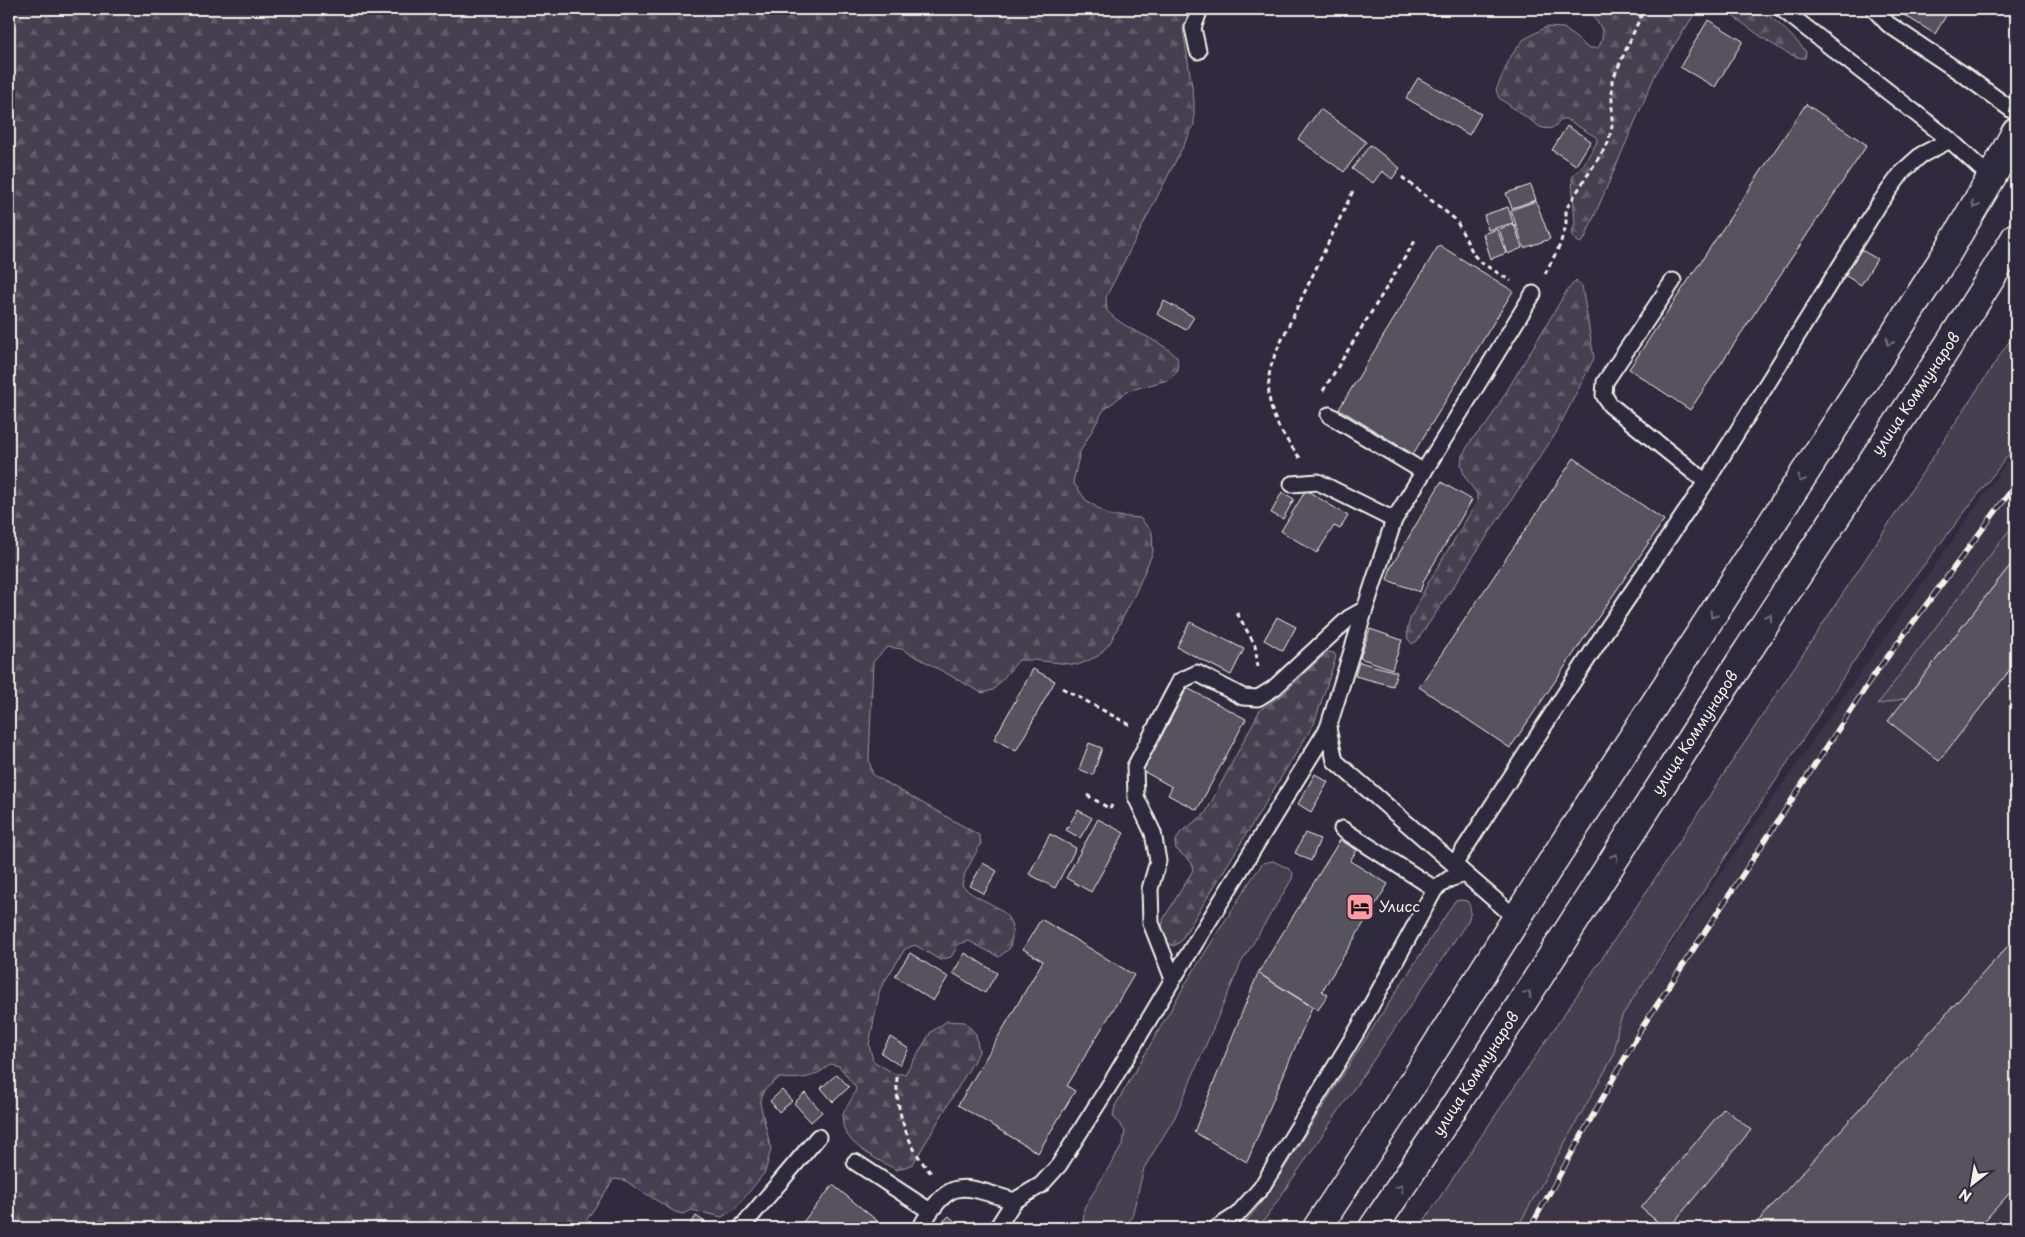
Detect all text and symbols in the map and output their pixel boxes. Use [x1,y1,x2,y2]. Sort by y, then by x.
one-way arrow [1972,199,1982,208]
street label: улица Коммунаров [1865,327,1965,459]
one-way arrow [1886,337,1896,346]
one-way arrow [1798,474,1808,483]
one-way arrow [1710,610,1719,619]
one-way arrow [1763,613,1773,622]
street label: улица Коммунаров [1645,665,1743,799]
one-way arrow [1609,853,1618,862]
hotel icon: Улисс [1345,892,1375,922]
place label: Улисс [1379,894,1420,917]
one-way arrow [1521,990,1531,999]
street label: улица Коммунаров [1426,1006,1524,1140]
north arrow [1948,1160,1998,1210]
one-way arrow [1394,1184,1403,1194]
text: N [1955,1184,1975,1207]

